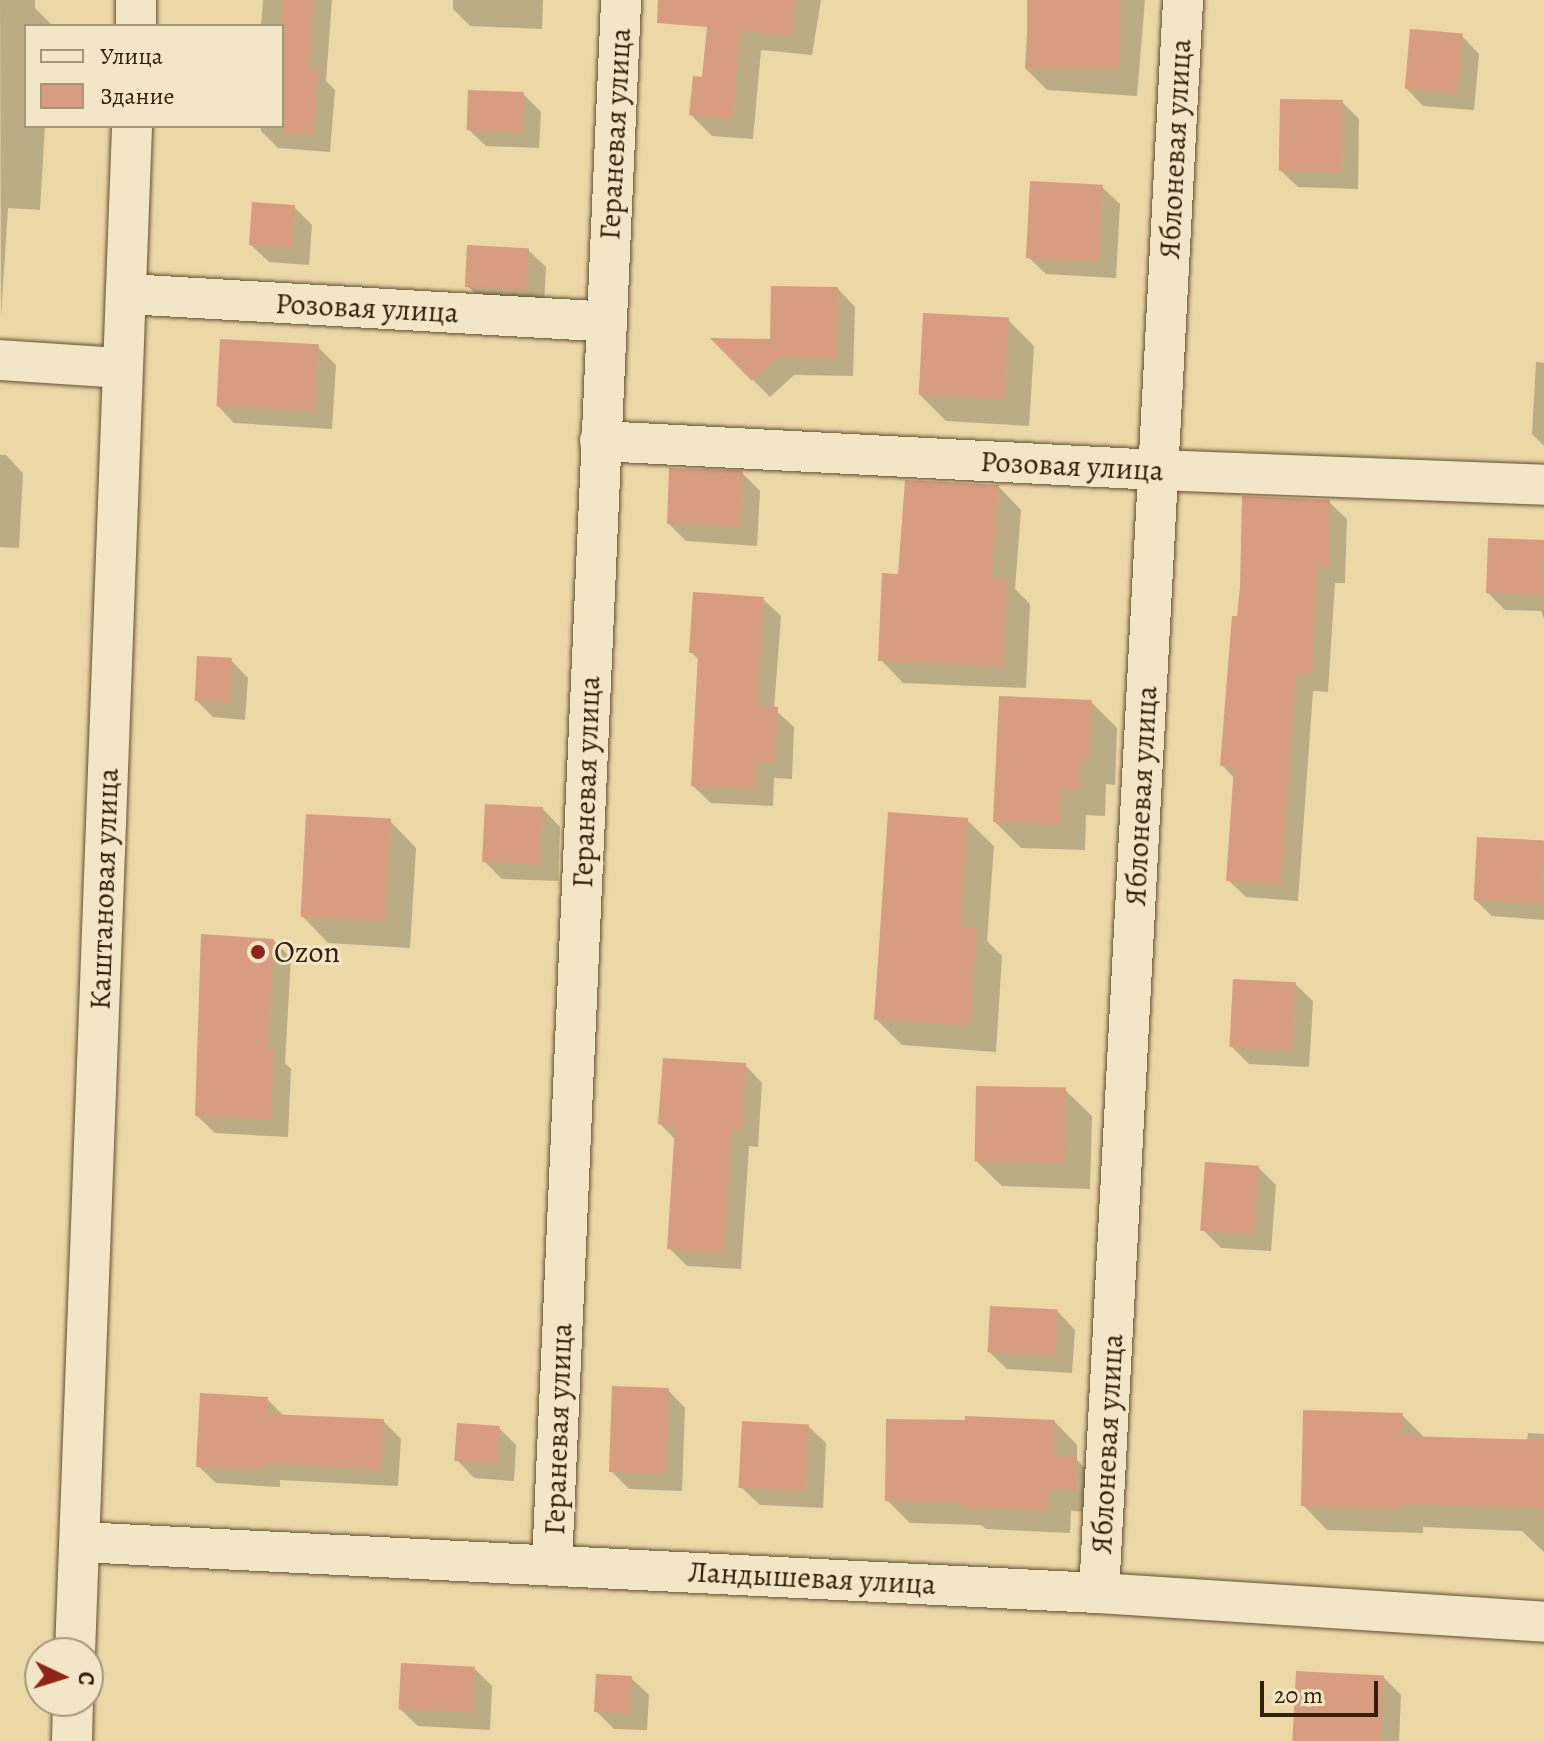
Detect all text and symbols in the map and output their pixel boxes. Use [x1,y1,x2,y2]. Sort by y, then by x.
legend [24,24,284,128]
street label: Гераневая улица [591,27,639,241]
street label: Яблоневая улица [1151,38,1199,260]
text: Улица [100,40,163,72]
text: Здание [100,80,175,112]
street label: Розовая улица [274,285,460,331]
street label: Розовая улица [979,443,1165,489]
street label: Гераневая улица [564,675,608,889]
street label: Яблоневая улица [1117,685,1165,907]
street label: Каштановая улица [82,767,126,1011]
place label: Ozon [274,934,340,970]
marker: Ozon [249,943,267,961]
street label: Гераневая улица [536,1322,580,1536]
street label: Яблоневая улица [1083,1333,1131,1555]
street label: Ландышевая улица [687,1554,937,1602]
north arrow [24,1637,104,1717]
scale bar [1264,1665,1382,1715]
text: С [71,1671,101,1686]
text: 20 m [1274,1679,1323,1711]

